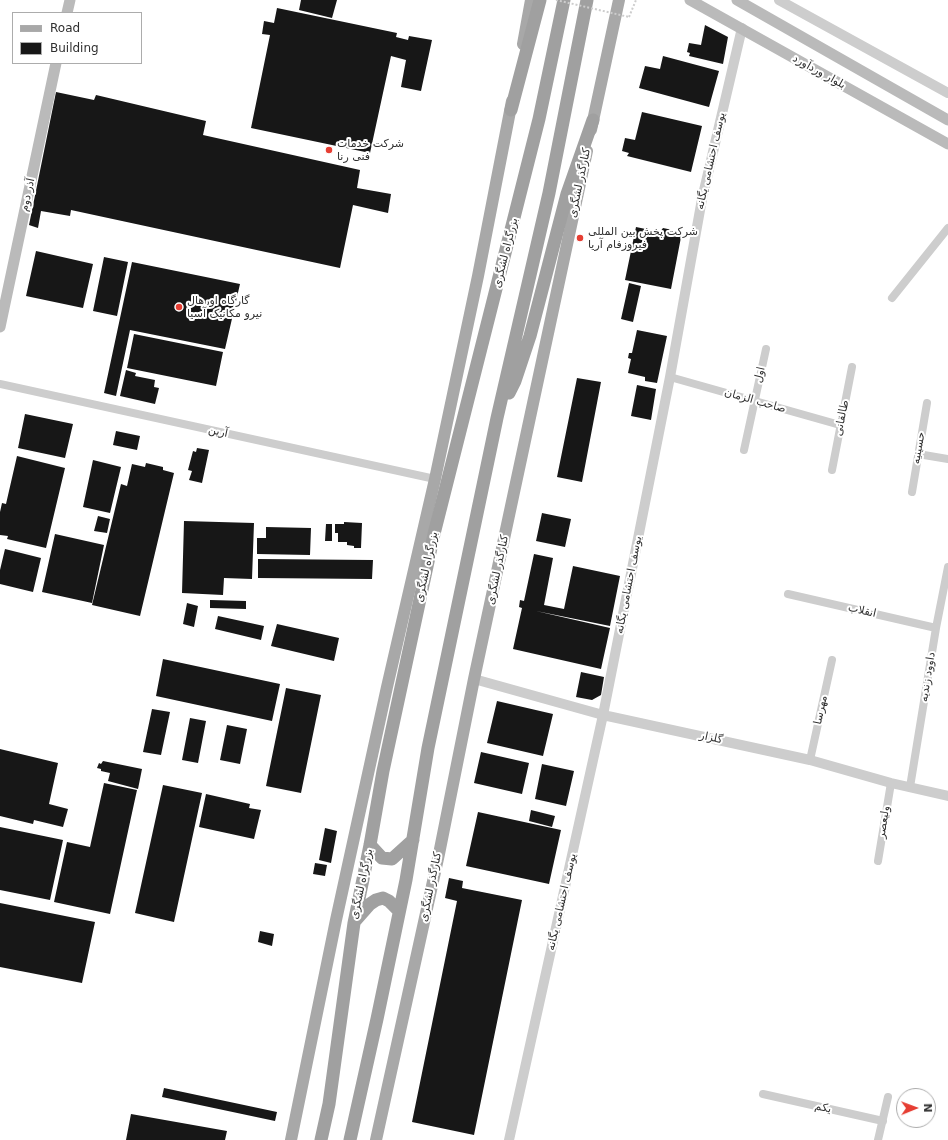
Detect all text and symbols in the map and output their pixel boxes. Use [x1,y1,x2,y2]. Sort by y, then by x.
legend [12,12,142,64]
text: Road [50,21,80,35]
text: Building [50,41,99,55]
street label: بلوار وردآورد [790,52,848,92]
street label: یوسف احتشامی یگانه [693,111,729,211]
place label: شرکت خدمات فنی رنا [337,137,404,163]
marker: شرکت خدمات فنی رنا [324,145,334,155]
street label: کنارگذر لشگری [566,147,594,219]
street label: آذر دوم [18,177,38,213]
street label: بزرگراه لشگری [491,216,521,290]
place label: شرکت پخش بین المللی فیروزفام آریا [588,225,698,251]
marker: شرکت پخش بین المللی فیروزفام آریا [575,233,585,243]
place label: گارگاه اورهال نیرو مکانیک آسیا [187,294,262,320]
marker: گارگاه اورهال نیرو مکانیک آسیا [174,302,184,312]
street label: اول [752,366,768,384]
street label: صاحب الزمان [723,386,787,416]
street label: طالقانی [832,399,852,437]
street label: آرین [207,423,229,441]
street label: حسینیه [910,431,928,465]
street label: بزرگراه لشگری [413,530,441,604]
street label: کنارگذر لشگری [484,534,512,606]
street label: یوسف احتشامی یگانه [613,535,645,635]
street label: انقلاب [847,601,877,621]
street label: داوود زندیه [918,651,938,703]
street label: مهرسا [811,694,831,726]
street label: گلزار [698,729,724,747]
street label: ولیعصر [875,805,893,839]
street label: بزرگراه لشگری [348,847,376,921]
street label: کنارگذر لشگری [417,851,445,923]
street label: یوسف احتشامی یگانه [544,852,580,952]
north arrow [896,1088,936,1128]
street label: یکم [813,1100,833,1116]
text: N [921,1103,934,1113]

